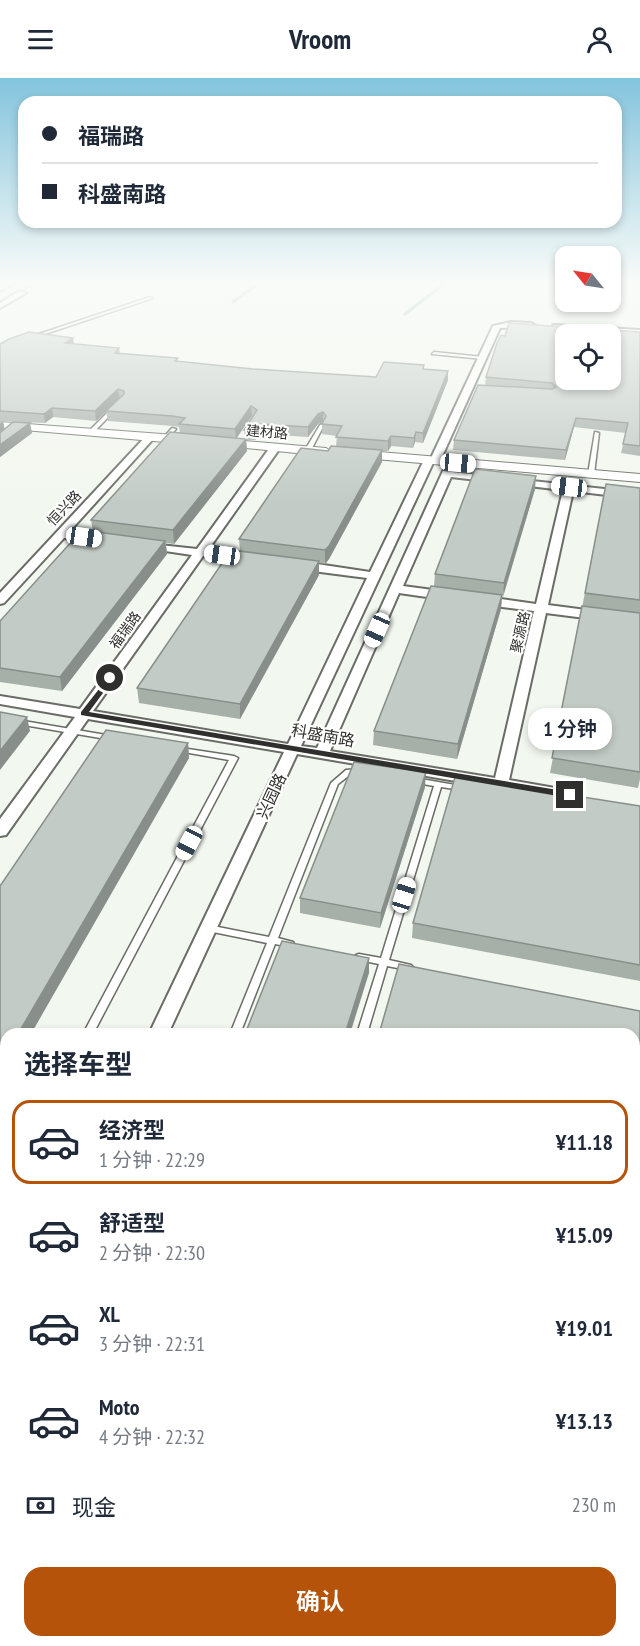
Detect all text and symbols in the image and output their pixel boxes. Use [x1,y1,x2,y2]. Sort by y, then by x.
text: Vroom [289,22,351,56]
icon: menu [24,23,57,56]
icon: person [583,23,616,56]
text: 福瑞路 [78,122,144,150]
text: 科盛南路 [78,180,166,208]
north arrow [555,246,621,312]
map controls [555,246,621,390]
button: locate [555,324,621,390]
street label: 建材路 [245,421,289,443]
car [439,452,477,474]
car [550,476,588,498]
street label: 恒兴路 [43,487,85,529]
car [65,526,103,548]
car [203,544,241,566]
street label: 福瑞路 [105,608,145,652]
car [361,610,393,650]
street label: 聚源路 [507,610,533,654]
route start [96,664,123,691]
callout: 1 分钟 [528,708,612,750]
text: 1 分钟 [543,716,597,742]
street label: 科盛南路 [290,720,356,750]
street label: 兴园路 [252,770,290,822]
route end [556,781,583,808]
car [173,823,205,863]
car [390,875,418,915]
text: 选择车型 [24,1047,132,1081]
icon: car [27,1115,81,1169]
text: 经济型 [99,1116,165,1144]
text: ¥11.18 [556,1128,613,1156]
text: 1 分钟 · 22:29 [99,1147,205,1173]
icon: car [27,1208,81,1262]
text: 舒适型 [99,1209,165,1237]
text: ¥15.09 [556,1221,613,1249]
text: 2 分钟 · 22:30 [99,1240,205,1266]
text: XL [99,1300,120,1328]
icon: car [27,1301,81,1355]
text: ¥19.01 [556,1314,613,1342]
text: 3 分钟 · 22:31 [99,1331,205,1357]
text: Moto [99,1393,140,1421]
icon: car [27,1394,81,1448]
text: ¥13.13 [556,1407,613,1435]
text: 4 分钟 · 22:32 [99,1424,205,1450]
icon: cash [24,1489,57,1522]
text: 230 m [572,1492,616,1518]
text: 现金 [72,1493,116,1521]
button: 确认 [24,1567,616,1636]

